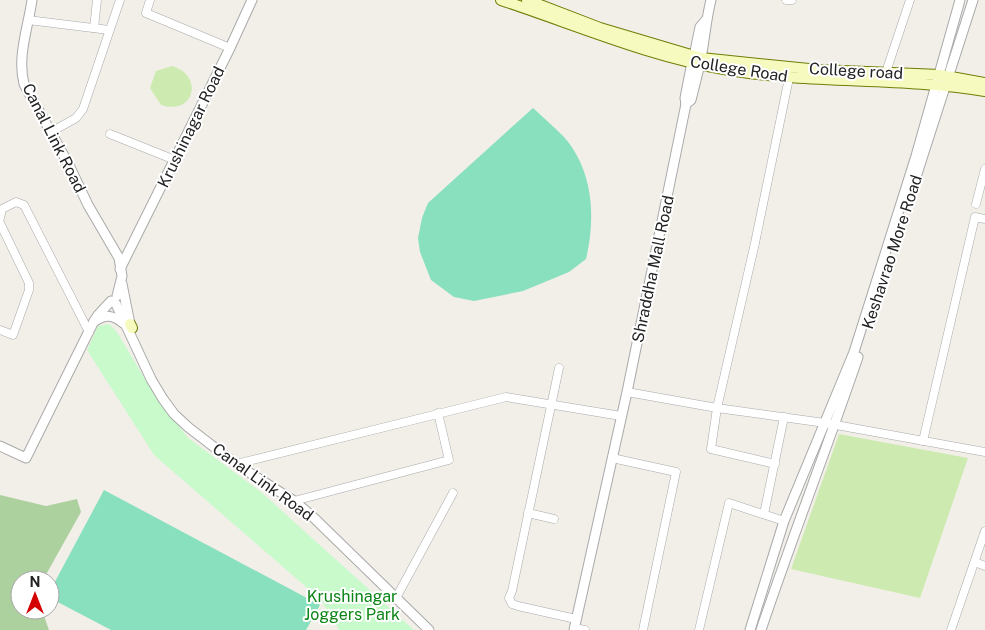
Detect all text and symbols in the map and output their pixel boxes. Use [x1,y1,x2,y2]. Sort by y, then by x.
street label: College Road [689,52,789,86]
street label: College road [809,59,903,83]
street label: Krushinagar Road [153,63,229,191]
street label: Canal Link Road [18,80,90,196]
street label: Keshavrao More Road [858,172,926,332]
street label: Shraddha Mall Road [628,194,678,344]
street label: Canal Link Road [209,439,317,525]
north arrow [10,570,60,620]
text: N [30,574,40,590]
park label: Krushinagar Joggers Park [304,587,400,624]

